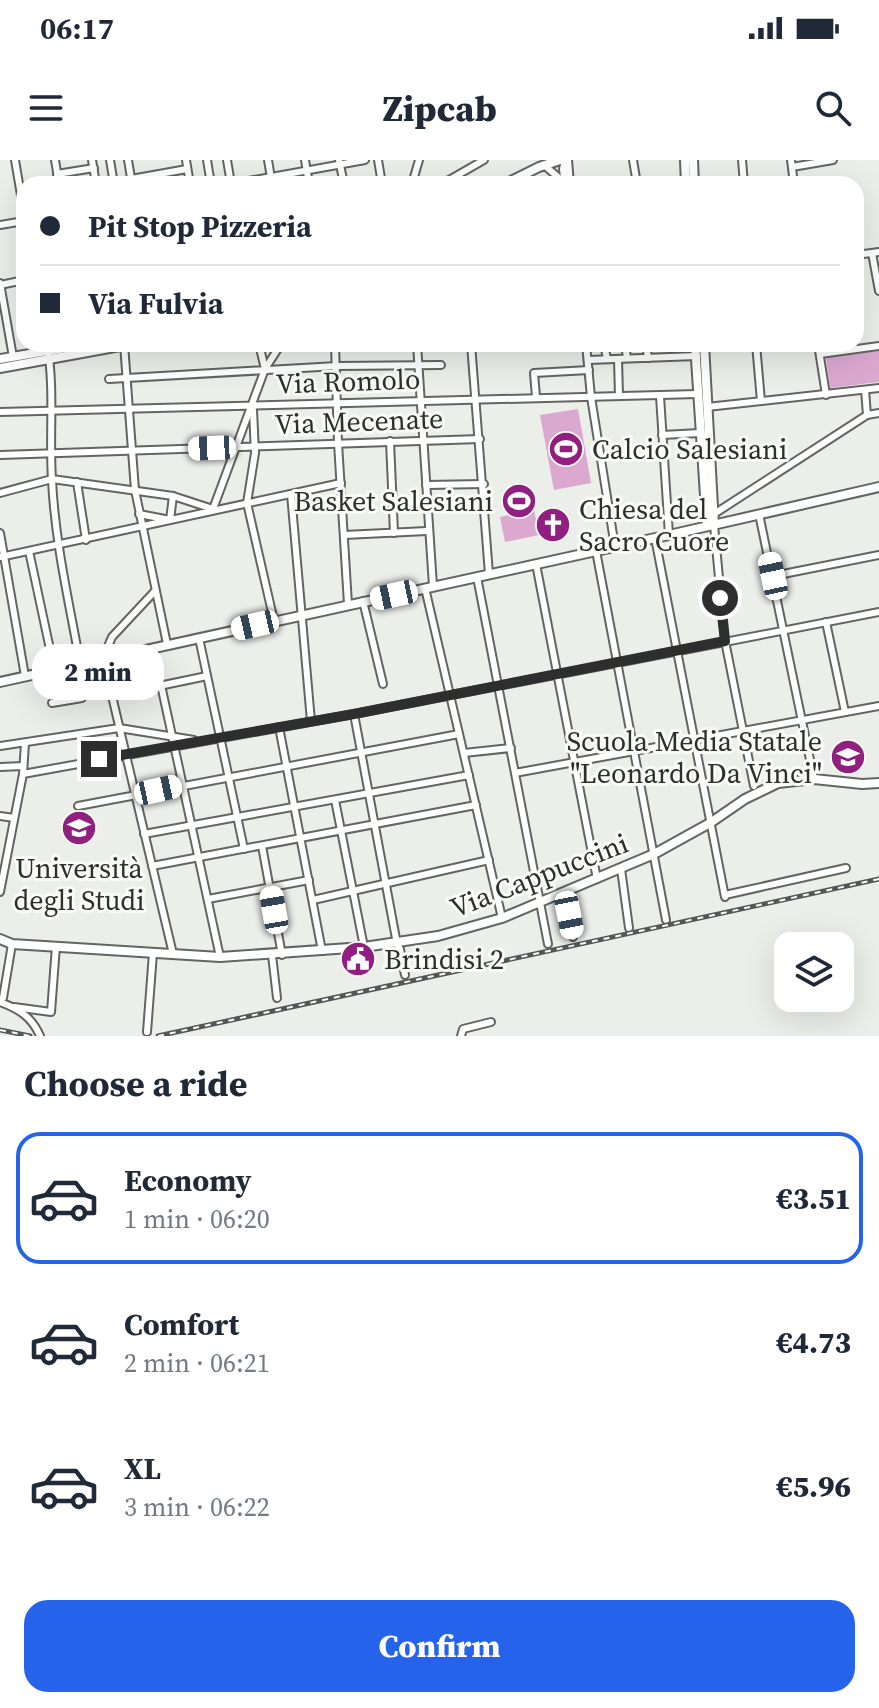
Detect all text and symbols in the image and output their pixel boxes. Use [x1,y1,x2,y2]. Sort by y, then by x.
text: 06:17 [40,8,114,49]
text: Zipcab [382,84,497,133]
icon: menu [24,86,68,130]
icon: search [811,86,855,130]
text: Pit Stop Pizzeria [88,206,312,247]
text: Via Fulvia [88,283,224,324]
street label: Via Romolo [275,359,421,403]
street label: Via Mecenate [274,399,444,443]
sports icon: Calcio Salesiani [547,430,585,468]
place label: Calcio Salesiani [592,430,787,468]
car [188,435,236,461]
place label: Basket Salesiani [293,482,493,520]
sports icon: Basket Salesiani [500,482,538,520]
place label: Chiesa del Sacro Cuore [579,490,729,560]
church icon: Chiesa del Sacro Cuore [534,506,572,544]
car [756,550,790,602]
car [368,578,420,612]
route start [702,580,738,616]
car [229,608,281,642]
callout: 2 min [33,643,165,699]
text: 2 min [64,654,132,690]
place label: Scuola Media Statale "Leonardo Da Vinci" [567,722,822,792]
school or university icon: Scuola Media Statale "Leonardo Da Vinci" [829,738,867,776]
route end [81,741,117,777]
car [132,773,184,807]
school or university icon: Università degli Studi [60,809,98,847]
street label: Via Cappuccini [445,824,633,926]
place label: Università degli Studi [13,849,145,919]
car [258,884,290,936]
car [553,889,585,941]
map controls [774,932,854,1012]
button: layers [774,932,854,1012]
public building icon: Brindisi 2 [339,940,377,978]
place label: Brindisi 2 [384,940,504,978]
text: Choose a ride [24,1059,247,1108]
text: Economy [124,1160,252,1201]
icon: car [28,1162,100,1234]
text: €3.51 [776,1178,851,1219]
text: 1 min · 06:20 [124,1201,270,1237]
text: Comfort [124,1304,239,1345]
icon: car [28,1306,100,1378]
text: €4.73 [776,1322,851,1363]
text: 2 min · 06:21 [124,1345,270,1381]
text: XL [124,1448,161,1489]
icon: car [28,1450,100,1522]
text: €5.96 [776,1466,851,1507]
text: 3 min · 06:22 [124,1489,270,1525]
button: Confirm [24,1600,855,1692]

